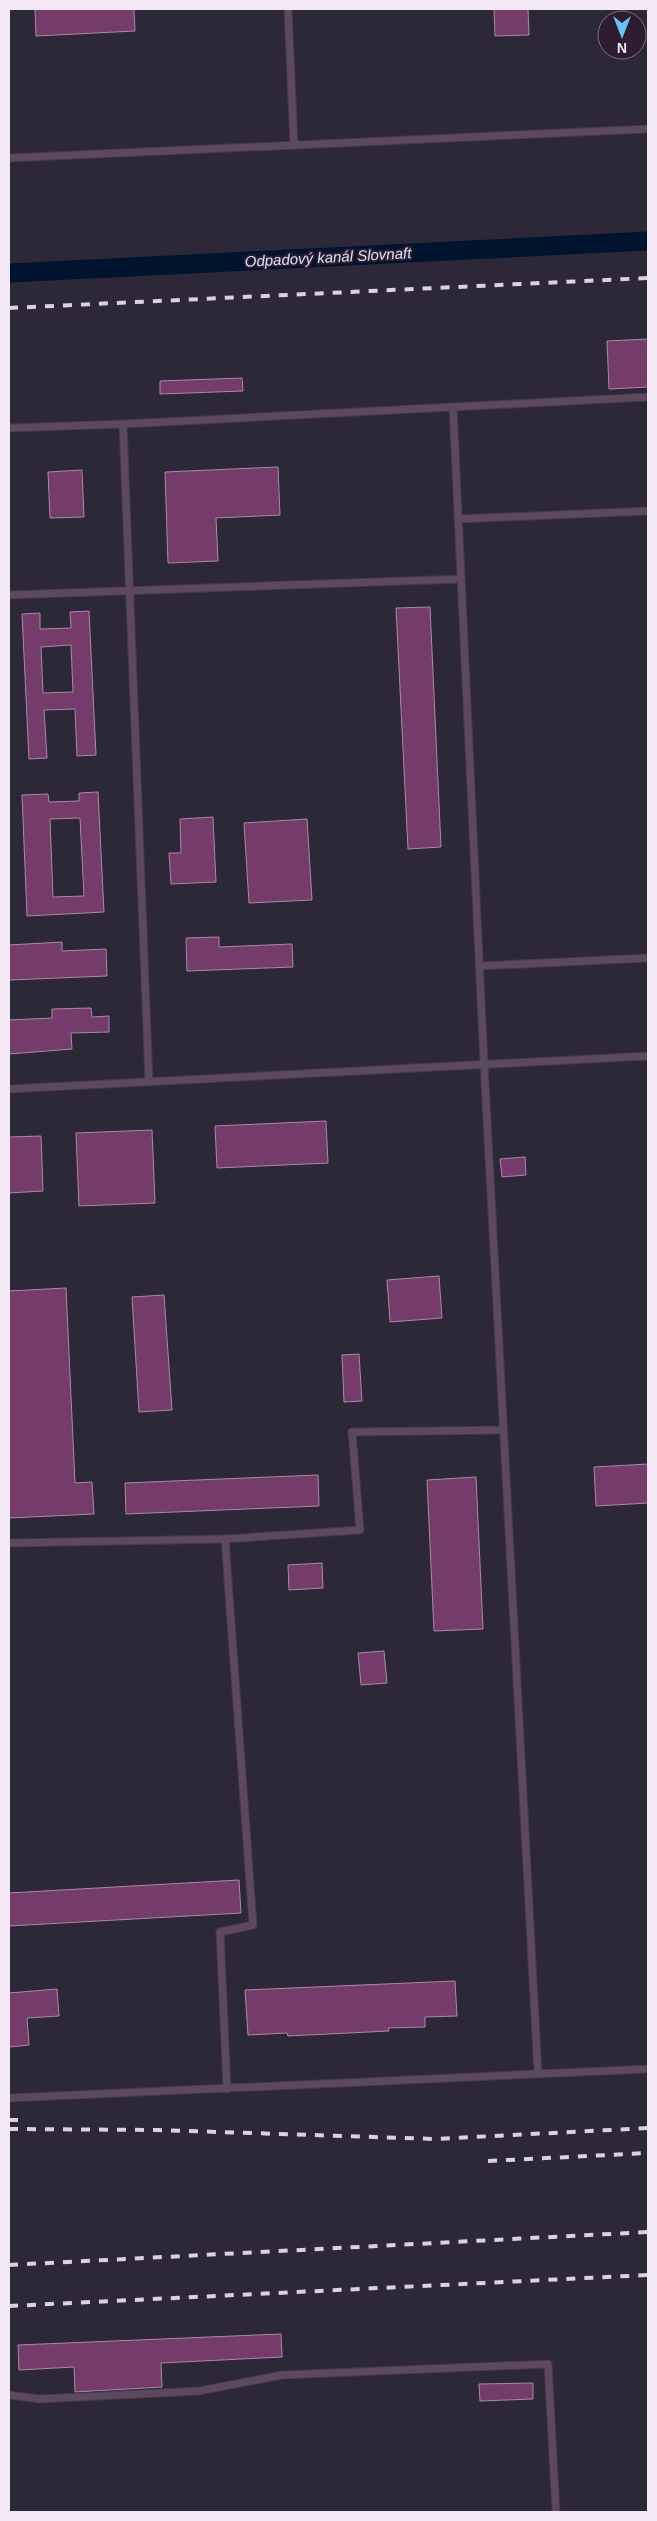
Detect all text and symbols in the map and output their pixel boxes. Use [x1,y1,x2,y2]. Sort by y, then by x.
north arrow [597,10,647,60]
text: N [617,40,627,56]
water label: Odpadový kanál Slovnaft [244,244,413,270]

